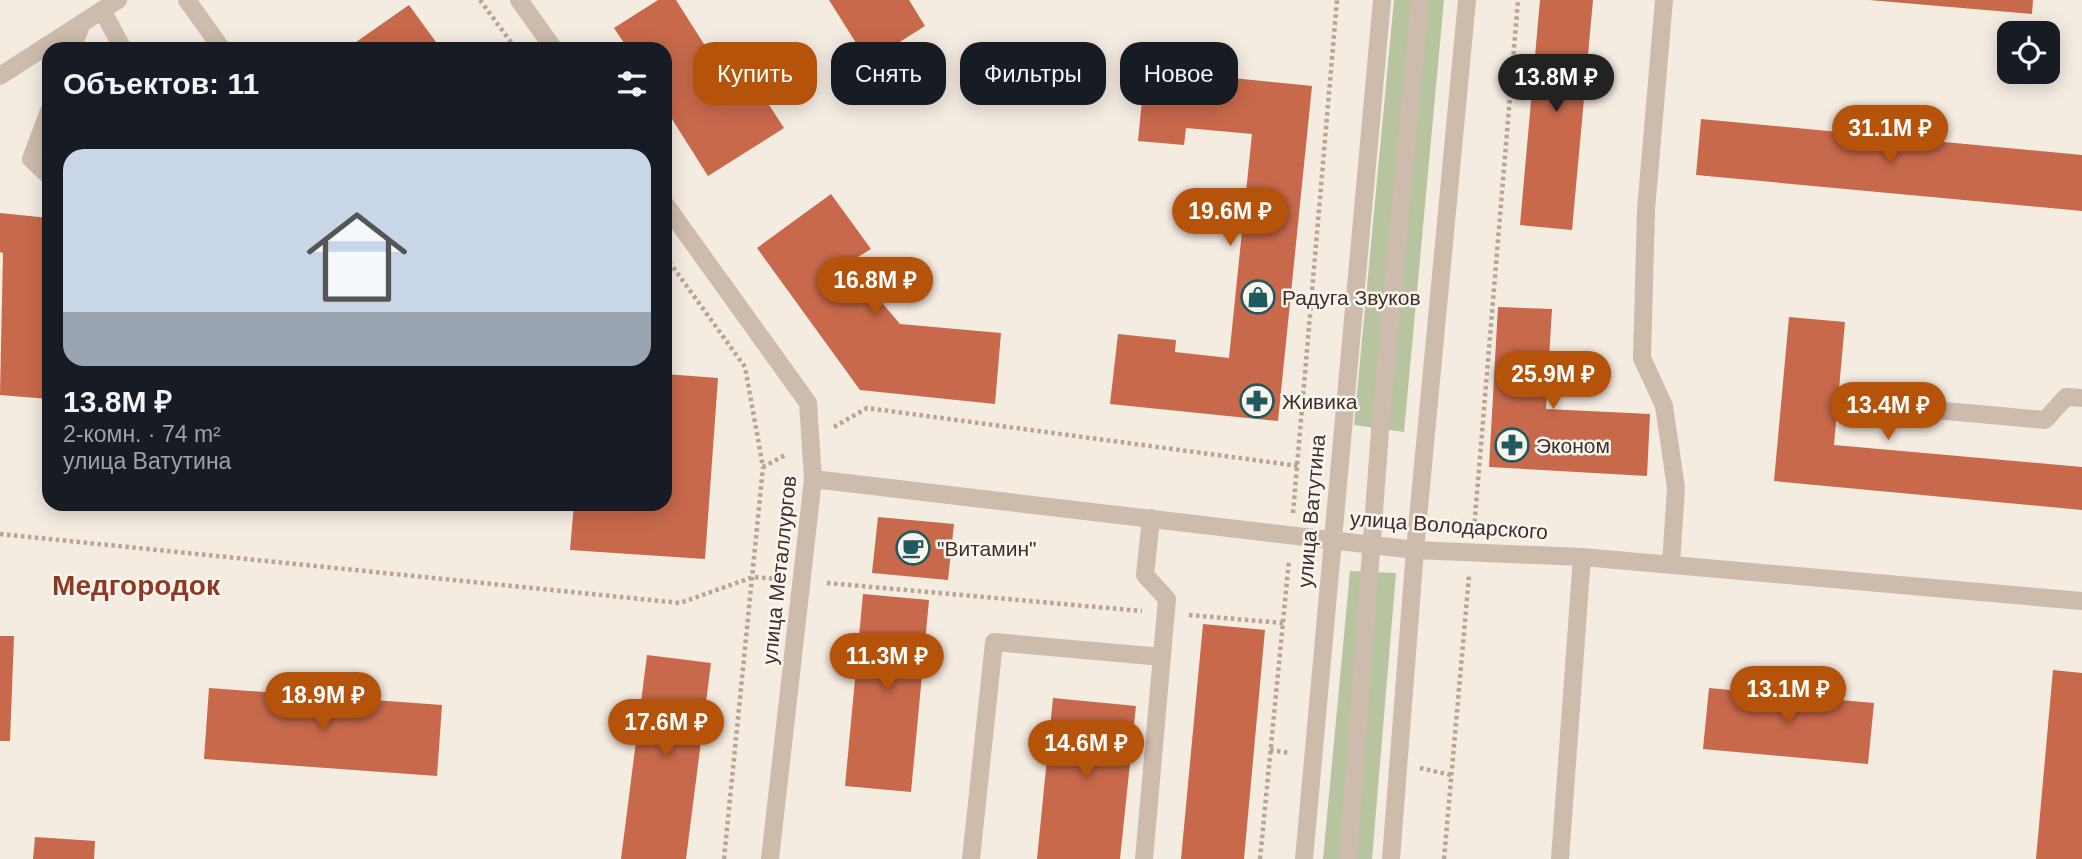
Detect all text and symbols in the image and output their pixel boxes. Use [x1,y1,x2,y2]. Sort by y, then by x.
map controls [1997,21,2060,84]
button: locate [1997,21,2060,84]
chip: Купить [693,42,817,105]
chip: Снять [831,42,946,105]
chip: Фильтры [960,42,1106,105]
chip: Новое [1120,42,1238,105]
pin: 13.8M ₽ [1491,54,1621,114]
text: 13.8M ₽ [1514,64,1598,90]
icon: filters [613,65,651,103]
text: Объектов: 11 [63,67,259,100]
pin: 31.1M ₽ [1825,106,1955,165]
text: 31.1M ₽ [1848,115,1932,141]
pin: 19.6M ₽ [1165,188,1295,248]
icon: home [294,194,420,320]
text: 19.6M ₽ [1188,198,1272,224]
pin: 16.8M ₽ [810,258,940,317]
text: 16.8M ₽ [833,267,917,293]
shop icon: Радуга Звуков [1239,278,1277,316]
place label: Радуга Звуков [1282,286,1421,309]
pin: 25.9M ₽ [1488,352,1618,411]
text: 25.9M ₽ [1511,361,1595,387]
pharmacy icon: Живика [1238,382,1276,420]
pin: 13.4M ₽ [1823,382,1953,442]
text: 13.8M ₽ [63,385,172,418]
place label: Живика [1282,390,1358,413]
text: 13.4M ₽ [1846,392,1930,418]
text: 2-комн. · 74 m² [63,421,221,447]
pharmacy icon: Эконом [1493,426,1531,464]
street label: улица Ватутина [1293,433,1329,589]
place label: Эконом [1536,434,1610,457]
text: улица Ватутина [63,448,231,474]
street label: улица Металлургов [758,474,800,666]
street label: улица Володарского [1349,507,1549,543]
cafe icon: "Витамин" [894,529,932,567]
place label: "Витамин" [937,537,1036,560]
district label: Медгородок [52,570,221,601]
pin: 11.3M ₽ [822,634,952,693]
text: 11.3M ₽ [846,643,928,669]
pin: 13.1M ₽ [1723,666,1853,726]
pin: 18.9M ₽ [258,672,388,732]
text: 13.1M ₽ [1746,676,1830,702]
text: 18.9M ₽ [281,682,365,708]
pin: 17.6M ₽ [601,700,731,759]
text: 17.6M ₽ [624,709,708,735]
pin: 14.6M ₽ [1021,720,1151,780]
text: 14.6M ₽ [1044,730,1128,756]

